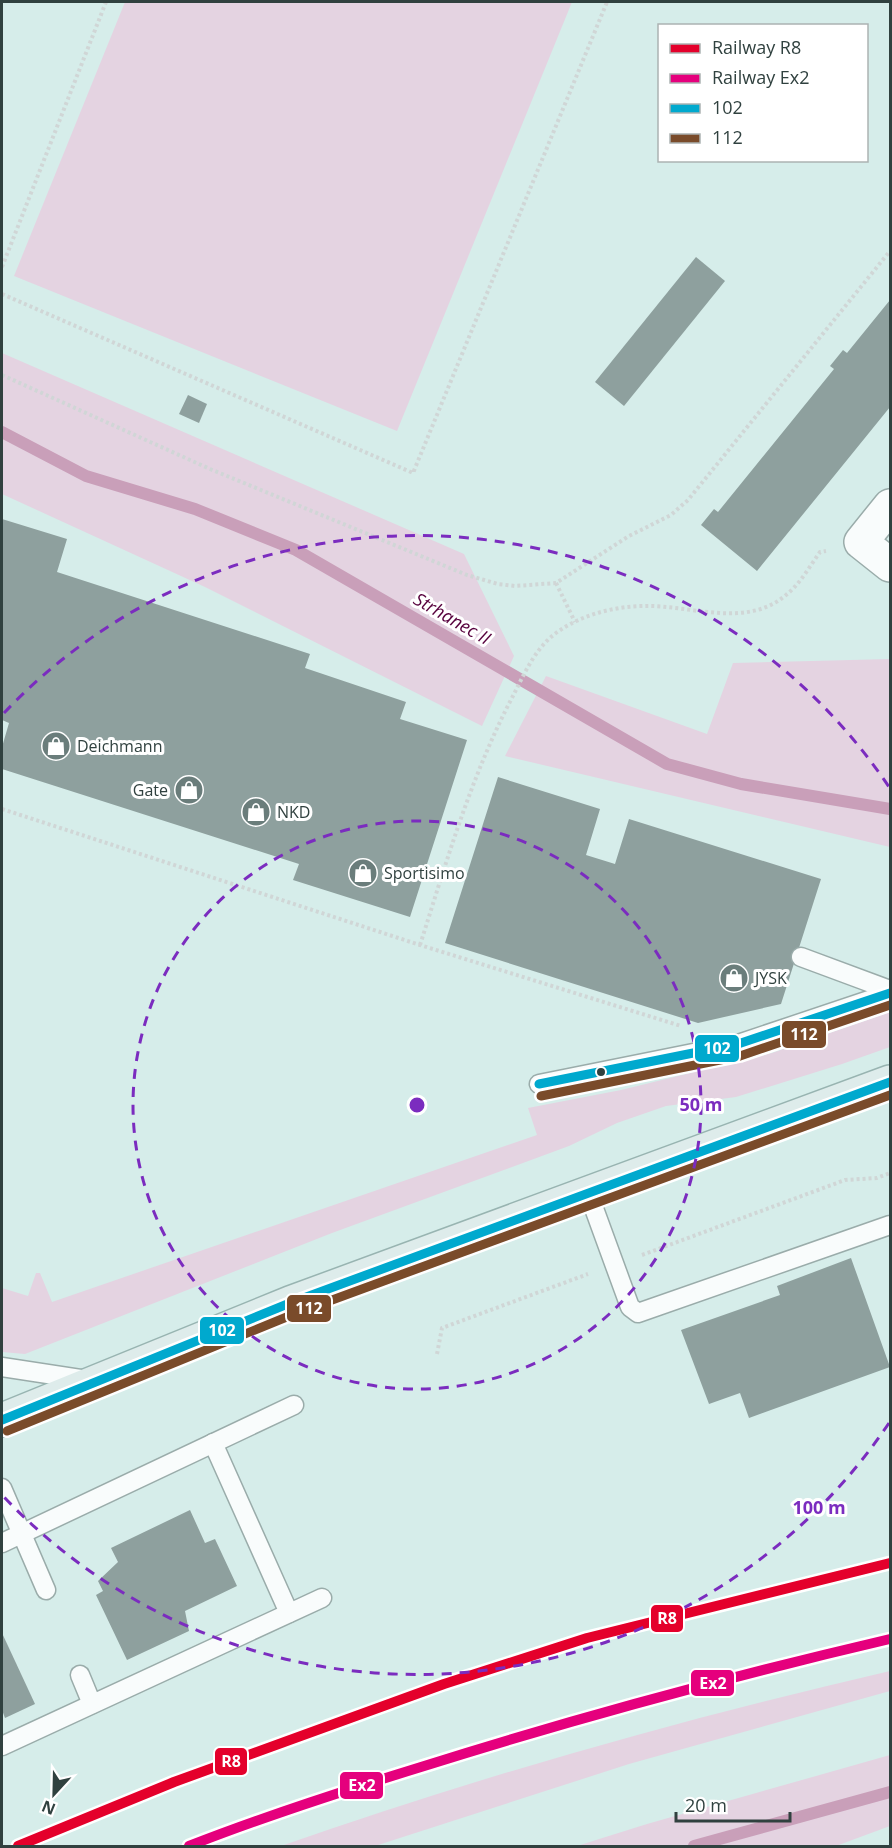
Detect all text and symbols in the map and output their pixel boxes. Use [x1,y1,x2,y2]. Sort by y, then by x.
legend [658,24,868,162]
text: Railway R8 [712,35,801,59]
text: Railway Ex2 [712,65,810,89]
text: 102 [712,95,743,119]
text: 112 [712,125,743,149]
water label: Strhanec II [410,587,495,650]
shop icon: Deichmann [40,730,72,762]
place label: Deichmann [77,735,162,757]
shop icon: Gate [173,774,205,806]
place label: Gate [133,779,168,801]
shop icon: NKD [240,796,272,828]
place label: NKD [277,801,310,823]
shop icon: Sportisimo [347,857,379,889]
place label: Sportisimo [384,862,465,884]
shop icon: JYSK [718,962,750,994]
place label: JYSK [753,967,787,989]
line badge: 112 [781,1020,827,1049]
text: 112 [790,1023,818,1045]
line badge: 102 [694,1034,740,1063]
text: 102 [703,1037,731,1059]
unlabelled marker [595,1066,607,1078]
text: 50 m [680,1092,722,1116]
centre of rings [407,1095,427,1115]
line badge: 112 [286,1294,332,1323]
text: 112 [295,1297,323,1319]
line badge: 102 [199,1316,245,1345]
text: 102 [208,1319,236,1341]
text: 100 m [792,1495,846,1519]
line badge: R8 [650,1604,684,1633]
text: R8 [657,1607,677,1629]
line badge: Ex2 [690,1669,735,1697]
text: Ex2 [699,1672,727,1694]
line badge: R8 [214,1747,248,1776]
text: R8 [221,1750,241,1772]
north arrow [24,1764,84,1824]
line badge: Ex2 [339,1771,384,1800]
text: Ex2 [348,1774,376,1796]
scale bar [676,1785,790,1823]
text: 20 m [685,1793,727,1817]
text: N [38,1795,59,1821]

